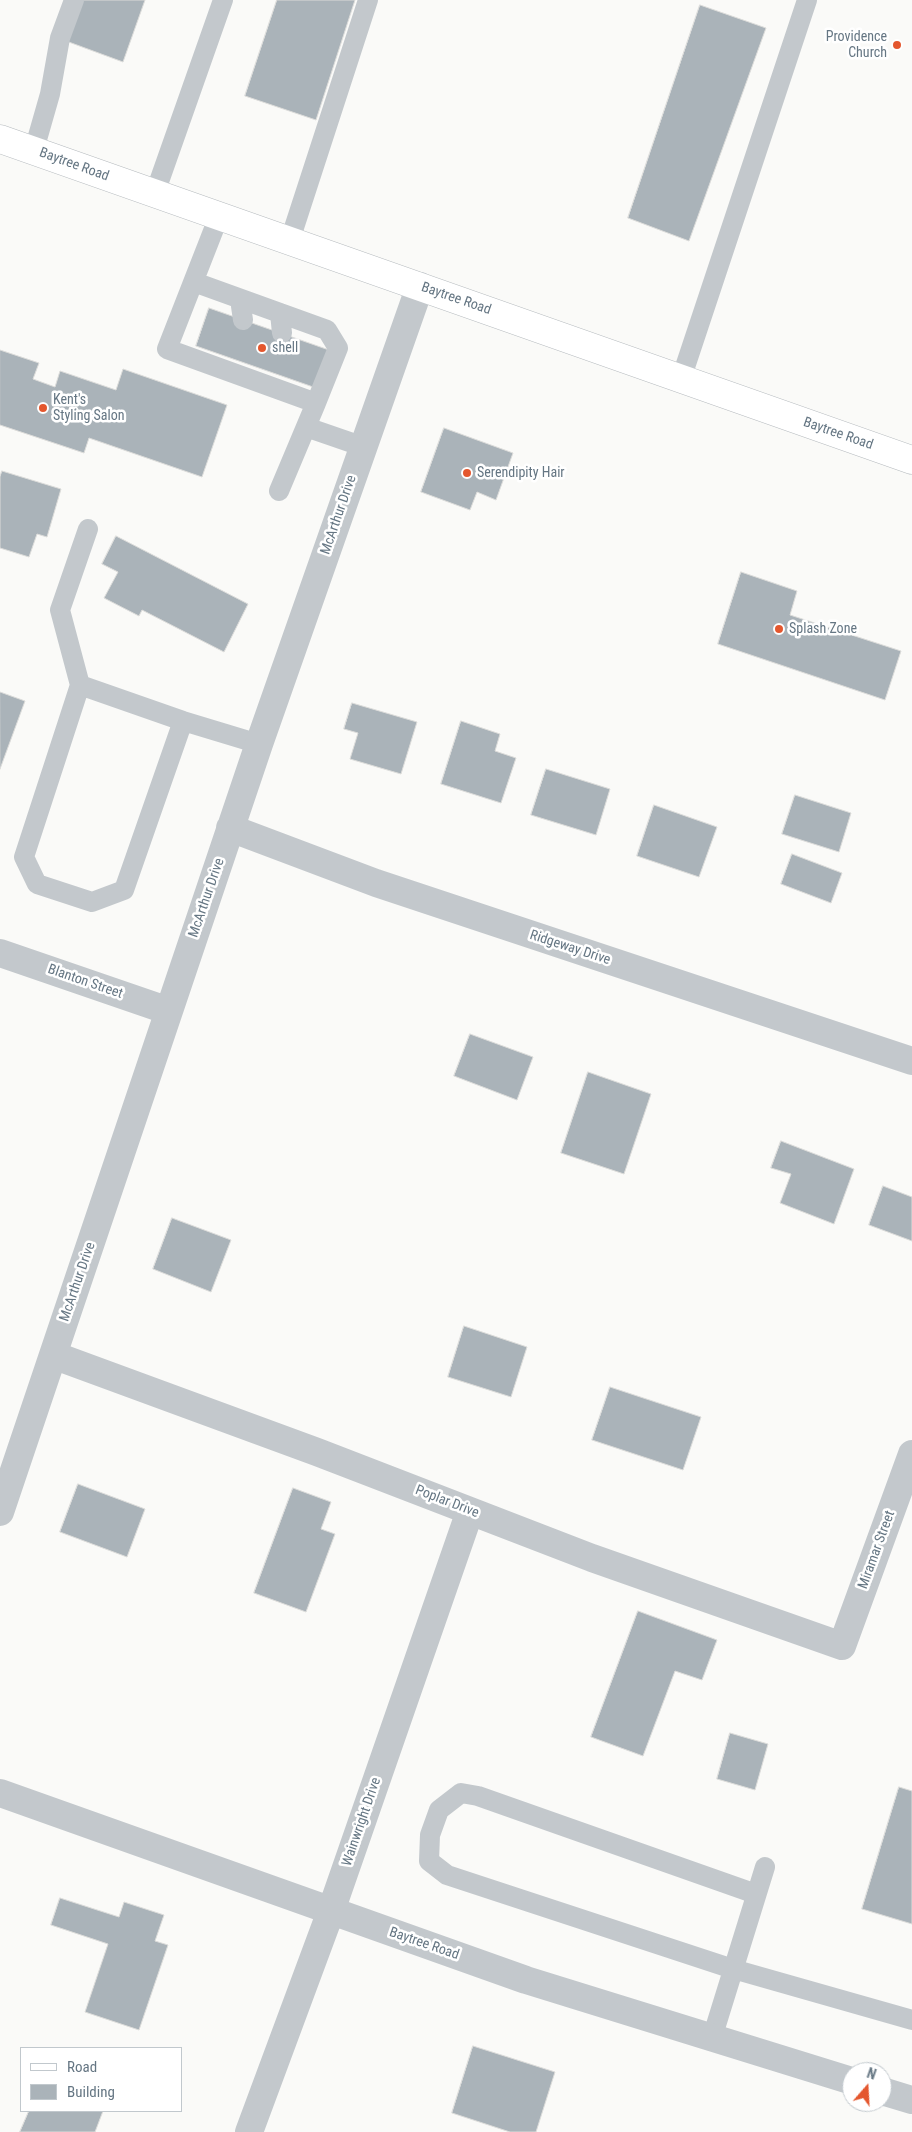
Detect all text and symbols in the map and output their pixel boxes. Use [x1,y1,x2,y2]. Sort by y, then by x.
place label: Providence Church [826,29,887,62]
marker: Providence Church [891,39,903,51]
street label: Baytree Road [37,145,111,185]
street label: Baytree Road [419,279,493,319]
place label: shell [272,340,298,356]
marker: shell [256,342,268,354]
place label: Kent's Styling Salon [53,392,125,424]
marker: Kent's Styling Salon [37,402,49,414]
street label: Baytree Road [801,414,875,454]
place label: Serendipity Hair [477,465,565,481]
marker: Serendipity Hair [461,467,473,479]
street label: McArthur Drive [318,473,360,557]
place label: Splash Zone [789,621,857,637]
marker: Splash Zone [773,623,785,635]
street label: McArthur Drive [186,856,228,940]
street label: Ridgeway Drive [528,927,612,969]
street label: Blanton Street [45,961,125,1003]
street label: McArthur Drive [57,1240,99,1324]
street label: Poplar Drive [413,1482,481,1522]
street label: Miramar Street [855,1509,899,1591]
street label: Wainwright Drive [339,1775,385,1869]
street label: Baytree Road [387,1924,461,1964]
legend [20,2047,182,2112]
text: Road [67,2058,97,2076]
north arrow [842,2062,892,2112]
text: N [865,2065,878,2083]
text: Building [67,2083,115,2101]

